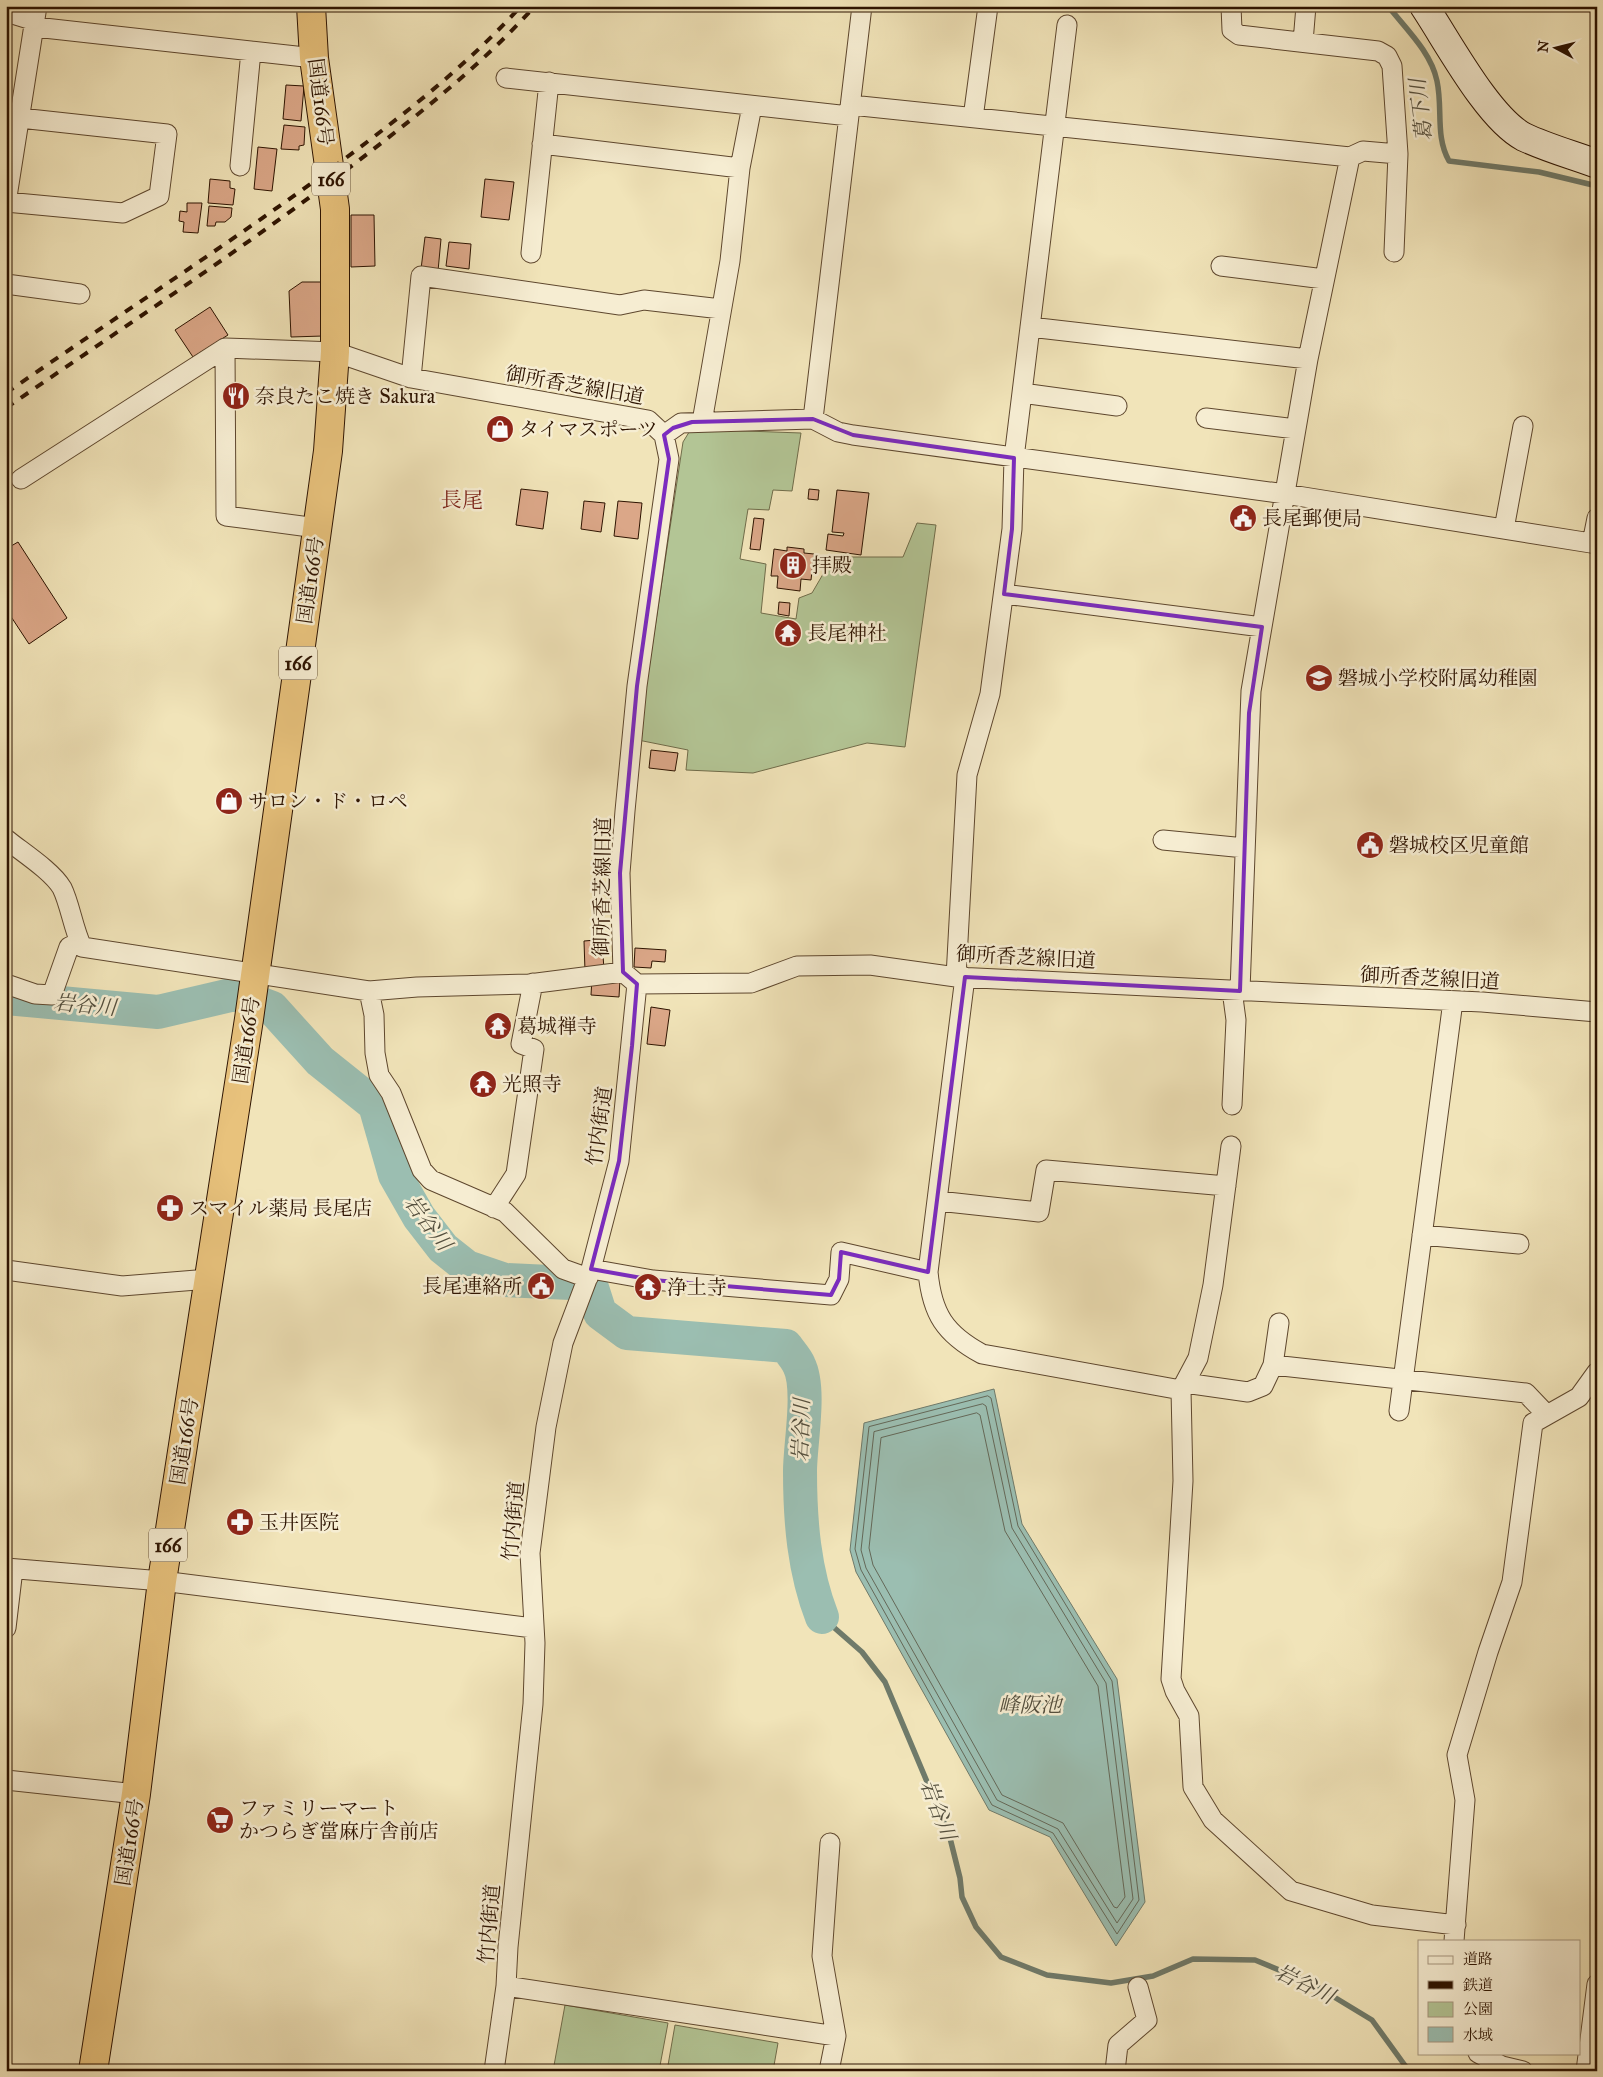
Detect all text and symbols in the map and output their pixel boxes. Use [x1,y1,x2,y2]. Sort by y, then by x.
north arrow [1530,22,1580,72]
text: N [1534,39,1553,53]
street label: 国道166号 [304,57,338,147]
water label: 葛下川 [1404,75,1438,143]
road number: 166 [312,162,350,195]
street label: 御所香芝線旧道 [504,361,646,409]
restaurant icon: 奈良たこ焼き Sakura [221,381,251,411]
place label: 奈良たこ焼き Sakura [255,384,436,408]
shop icon: タイマスポーツ [485,414,515,444]
place label: タイマスポーツ [519,417,658,441]
district label: 長尾 [441,487,483,513]
public building icon: 長尾郵便局 [1228,503,1258,533]
place label: 長尾郵便局 [1262,506,1362,530]
street label: 国道166号 [292,535,328,625]
building icon: 拝殿 [778,550,808,580]
place label: 拝殿 [812,553,852,577]
temple icon: 長尾神社 [773,618,803,648]
place label: 長尾神社 [807,621,887,645]
road number: 166 [279,646,317,680]
school or university icon: 磐城小学校附属幼稚園 [1304,663,1334,693]
place label: 磐城小学校附属幼稚園 [1338,666,1538,690]
shop icon: サロン・ド・ロペ [214,786,244,816]
place label: サロン・ド・ロペ [248,789,408,813]
street label: 御所香芝線旧道 [589,817,615,957]
public building icon: 磐城校区児童館 [1355,830,1385,860]
place label: 磐城校区児童館 [1389,833,1529,857]
street label: 御所香芝線旧道 [955,941,1097,973]
street label: 御所香芝線旧道 [1359,962,1501,994]
water label: 岩谷川 [52,989,120,1021]
street label: 国道166号 [228,995,264,1085]
temple icon: 葛城禅寺 [483,1011,513,1041]
place label: 葛城禅寺 [517,1014,597,1038]
temple icon: 光照寺 [468,1069,498,1099]
place label: 光照寺 [502,1072,562,1096]
street label: 竹内街道 [582,1085,616,1167]
water label: 岩谷川 [399,1190,459,1258]
pharmacy icon: スマイル薬局 長尾店 [155,1193,185,1223]
place label: スマイル薬局 長尾店 [189,1196,373,1220]
public building icon: 長尾連絡所 [526,1271,556,1301]
temple icon: 浄土寺 [633,1272,663,1302]
place label: 長尾連絡所 [422,1274,522,1298]
place label: 浄土寺 [667,1275,727,1299]
street label: 国道166号 [165,1395,203,1487]
water label: 岩谷川 [787,1396,815,1462]
street label: 竹内街道 [498,1480,528,1562]
pharmacy icon: 玉井医院 [225,1507,255,1537]
place label: 玉井医院 [259,1510,339,1534]
road number: 166 [149,1528,187,1562]
water label: 峰阪池 [999,1692,1063,1718]
water label: 岩谷川 [915,1776,962,1846]
street label: 国道166号 [110,1796,148,1888]
place label: ファミリーマート かつらぎ當麻庁舎前店 [239,1796,439,1843]
supermarket icon: ファミリーマート かつらぎ當麻庁舎前店 [205,1805,235,1835]
street label: 竹内街道 [474,1883,504,1965]
legend [1418,1940,1580,2054]
text: 道路 [1463,1950,1493,1968]
water label: 岩谷川 [1271,1959,1341,2010]
text: 鉄道 [1463,1976,1493,1994]
text: 公園 [1463,2000,1493,2018]
text: 水域 [1463,2026,1493,2044]

